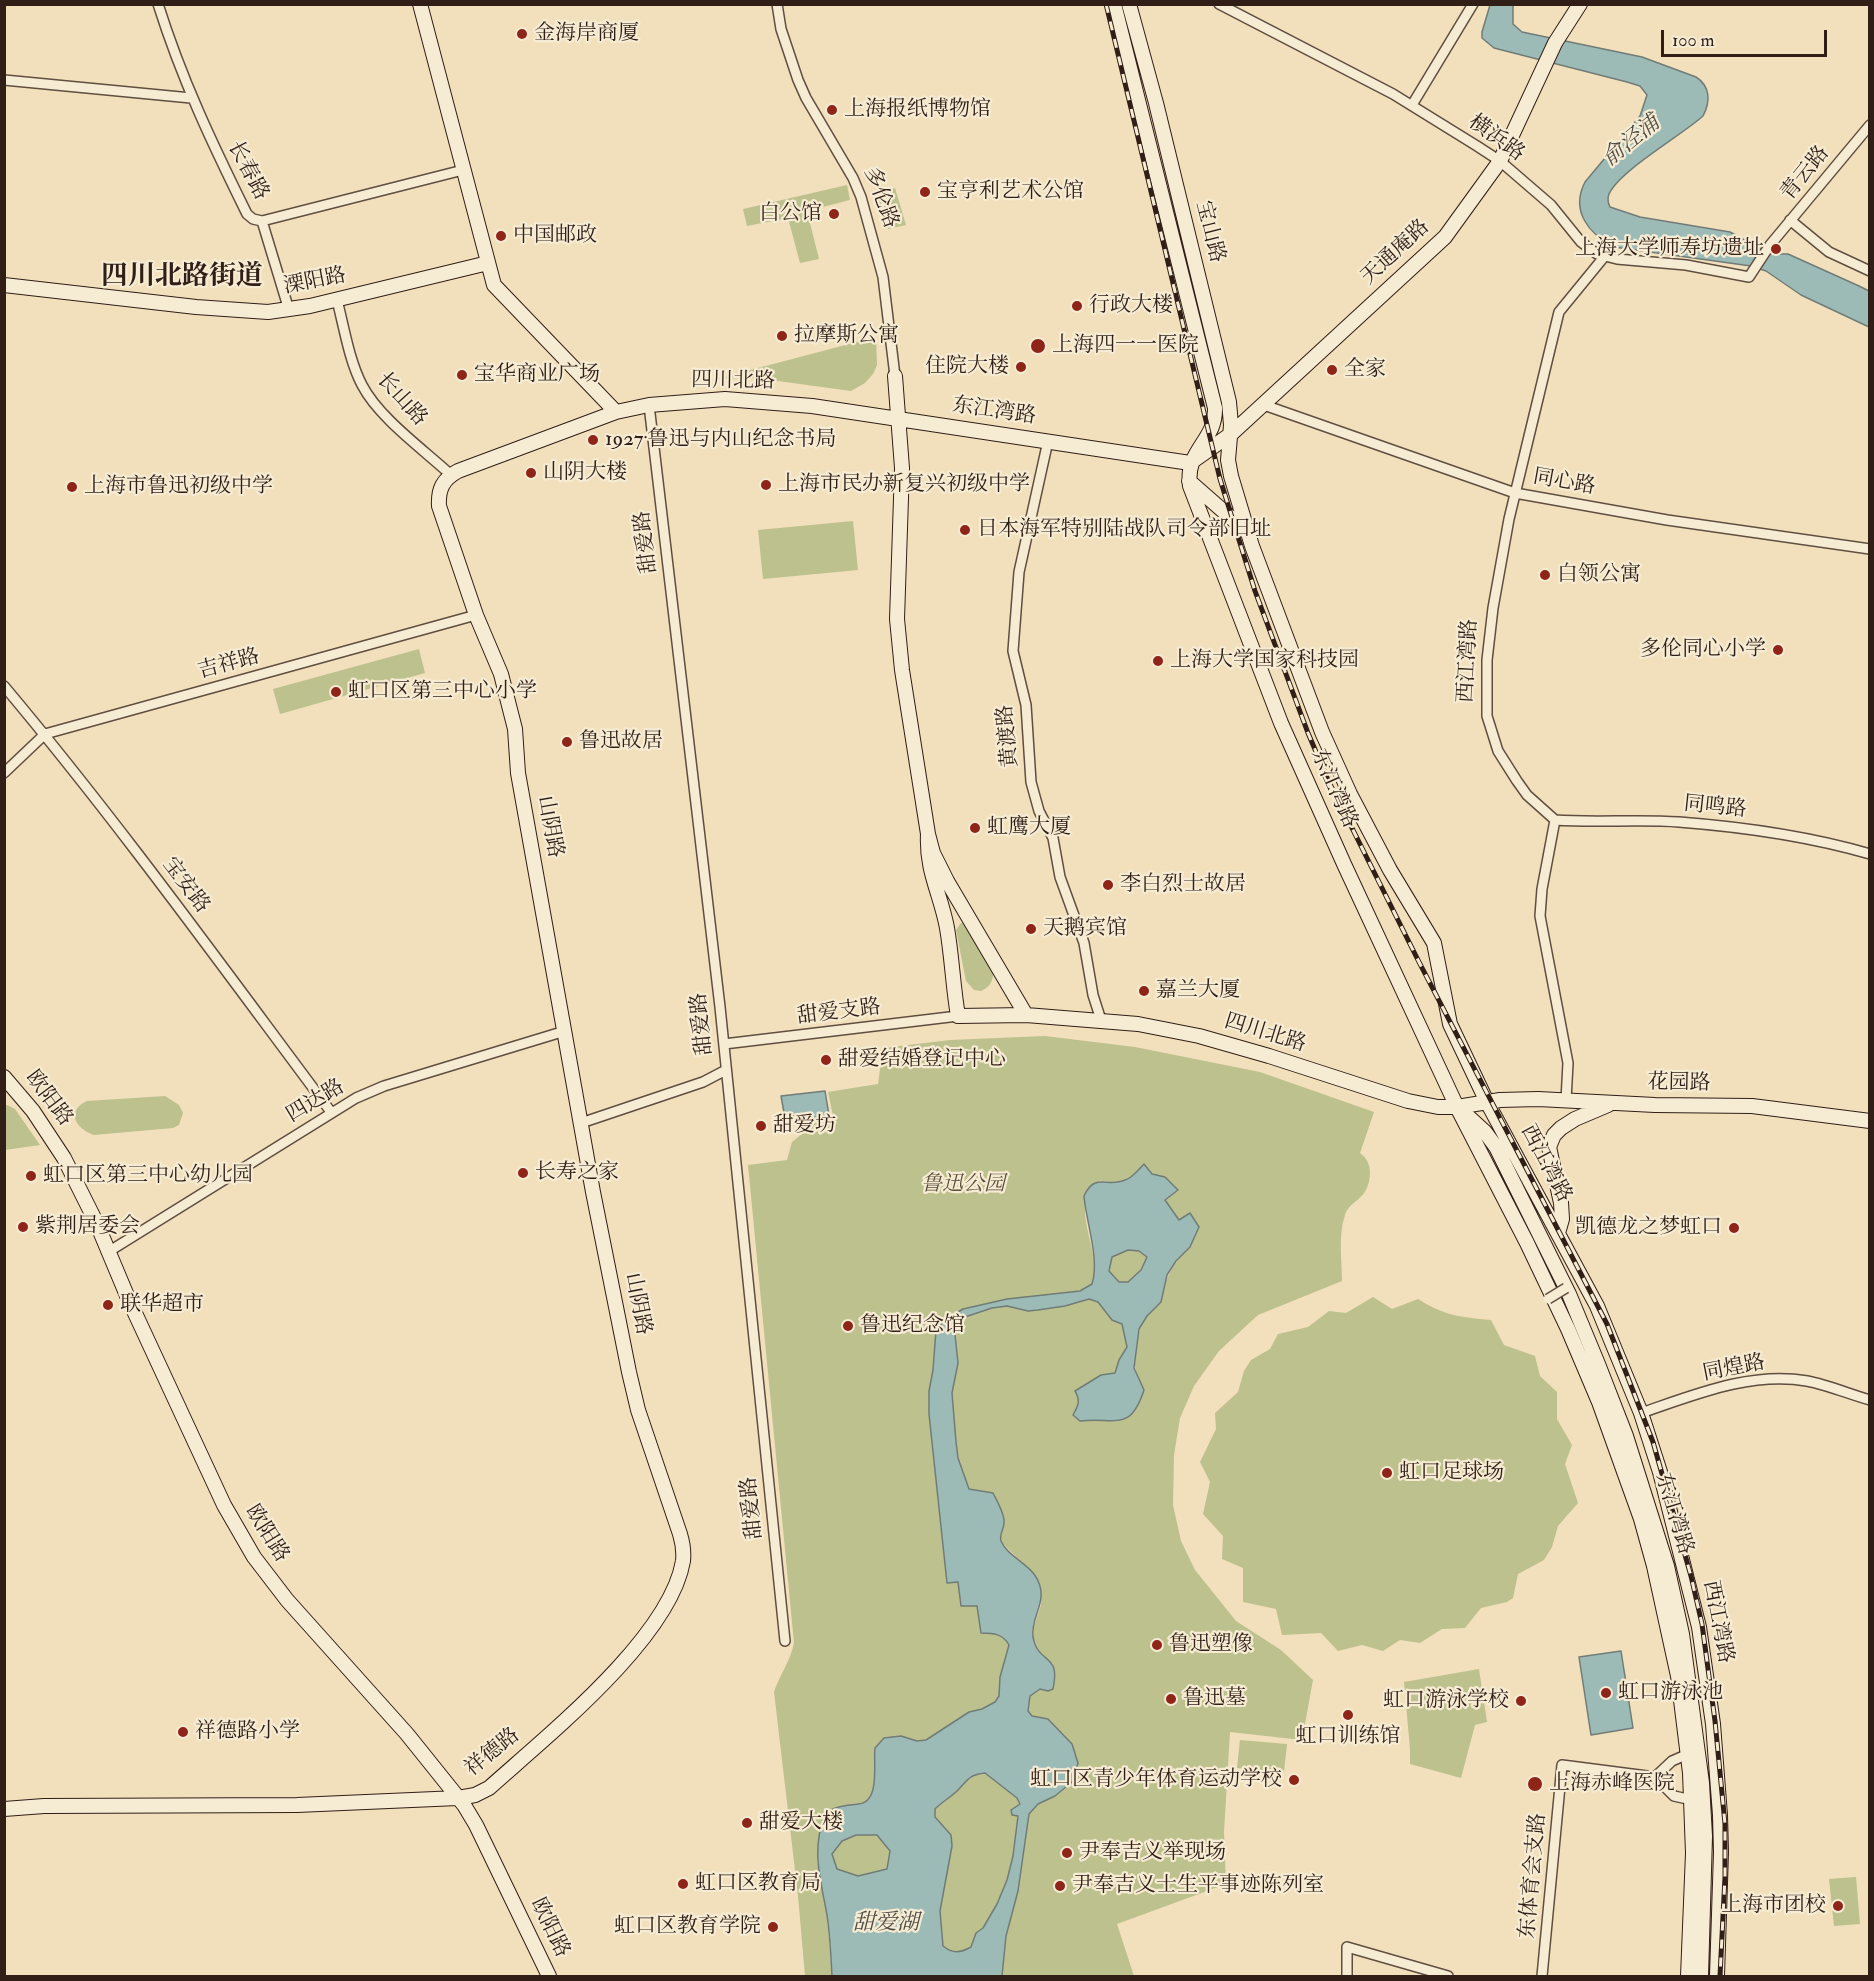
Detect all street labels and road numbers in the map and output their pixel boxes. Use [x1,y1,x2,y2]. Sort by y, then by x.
street label: 横浜路 [1463,110,1529,168]
street label: 长春路 [221,137,273,205]
street label: 青云路 [1776,142,1836,206]
street label: 多伦路 [857,164,903,232]
street label: 宝山路 [1189,198,1229,266]
street label: 天通庵路 [1357,215,1435,291]
street label: 溧阳路 [282,264,348,300]
street label: 长山路 [371,368,431,432]
street label: 四川北路 [691,369,775,395]
street label: 东江湾路 [951,394,1037,430]
street label: 同心路 [1531,465,1597,501]
street label: 甜爱路 [631,509,663,575]
street label: 西江湾路 [1454,618,1484,704]
street label: 吉祥路 [195,645,263,685]
street label: 黄渡路 [994,704,1024,768]
street label: 东江湾路 [1304,746,1362,832]
street label: 同鸣路 [1682,792,1748,824]
street label: 山阴路 [531,794,567,860]
street label: 宝安路 [156,853,214,919]
street label: 甜爱路 [687,991,719,1057]
street label: 甜爱支路 [796,995,882,1031]
street label: 四川北路 [1221,1010,1309,1058]
street label: 欧阳路 [19,1066,77,1132]
street label: 花园路 [1647,1071,1711,1097]
street label: 四达路 [283,1075,349,1129]
street label: 西江湾路 [1514,1121,1576,1207]
street label: 山阴路 [619,1271,655,1337]
street label: 同煌路 [1701,1351,1767,1387]
street label: 东江湾路 [1649,1470,1697,1558]
street label: 甜爱路 [737,1475,769,1541]
street label: 欧阳路 [239,1501,293,1567]
street label: 西江湾路 [1697,1578,1737,1666]
street label: 祥德路 [461,1723,525,1783]
street label: 东体育会支路 [1516,1812,1552,1940]
street label: 欧阳路 [524,1894,574,1962]

